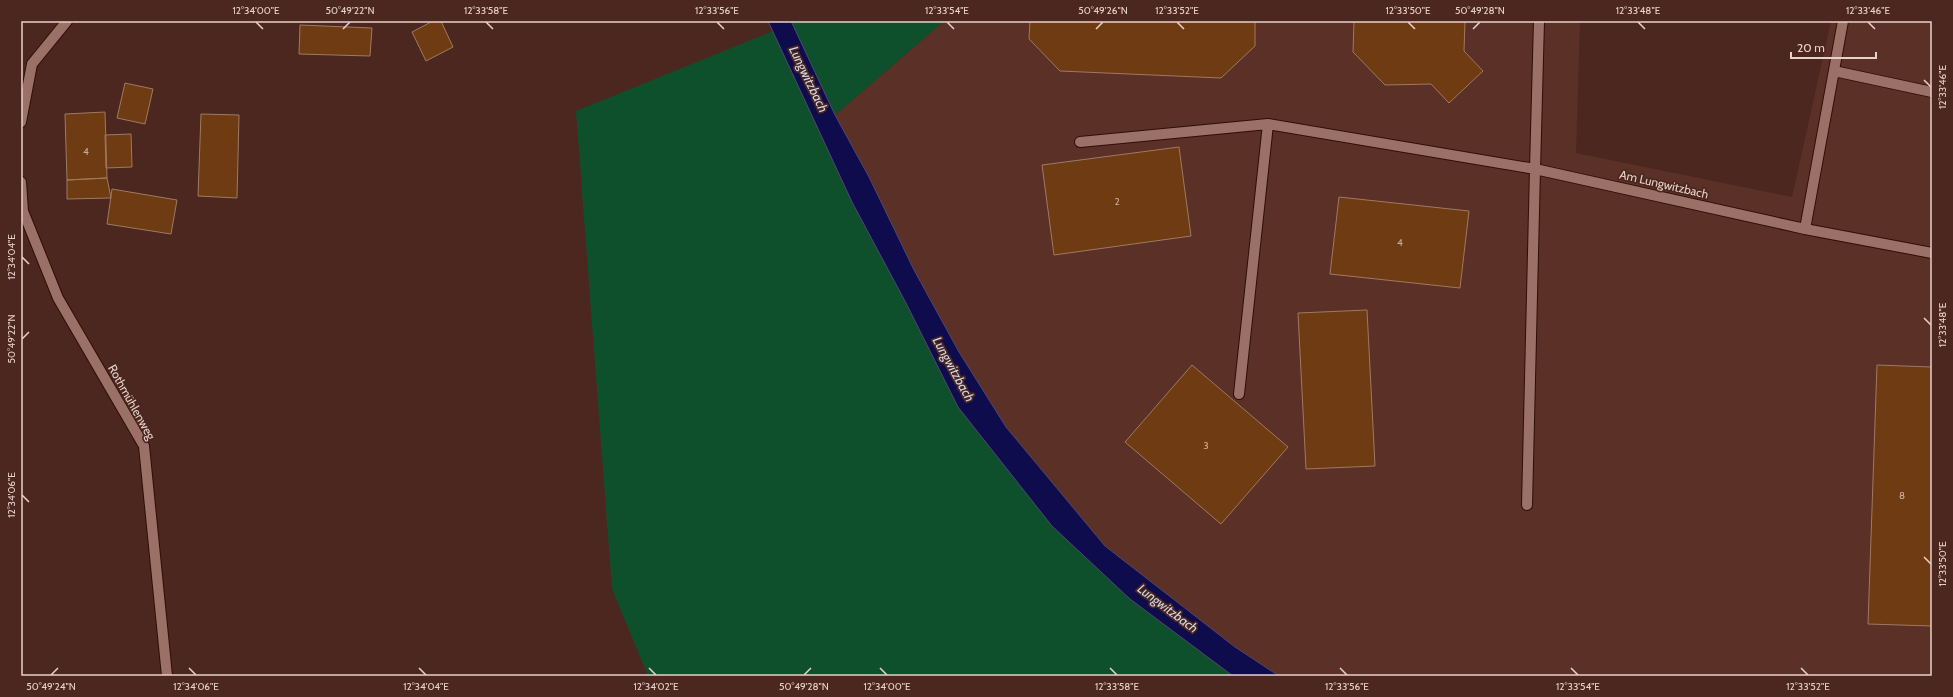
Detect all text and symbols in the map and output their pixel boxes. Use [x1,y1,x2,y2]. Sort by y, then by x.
text: 12°34'00"E [233,4,280,17]
text: 50°49'22"N [326,4,374,17]
text: 12°33'58"E [464,4,509,17]
text: 12°33'56"E [695,4,739,17]
text: 12°33'54"E [925,4,969,17]
text: 50°49'26"N [1078,4,1128,17]
text: 12°33'52"E [1155,4,1199,17]
text: 12°33'50"E [1385,4,1431,17]
text: 50°49'28"N [1455,4,1505,17]
text: 12°33'48"E [1616,4,1661,17]
text: 12°33'46"E [1846,4,1890,17]
scale bar [1791,34,1876,60]
text: 20 m [1797,40,1825,55]
water label: Lungwitzbach [786,43,832,115]
text: 12°33'46"E [1936,65,1949,109]
house number: 4 [83,145,89,158]
street label: Am Lungwitzbach [1618,166,1710,202]
house number: 2 [1114,195,1120,208]
text: 12°34'04"E [5,234,18,280]
house number: 4 [1397,236,1403,249]
text: 12°33'48"E [1936,302,1949,347]
text: 50°49'22"N [5,315,18,363]
water label: Lungwitzbach [930,334,978,404]
street label: Rothmühlenweg [105,362,159,443]
house number: 3 [1203,439,1209,452]
text: 12°34'06"E [5,472,18,518]
house number: 8 [1899,489,1905,502]
text: 12°33'50"E [1936,541,1949,587]
water label: Lungwitzbach [1135,580,1201,636]
text: 50°49'24"N [26,680,76,693]
text: 12°34'06"E [173,680,219,693]
text: 12°34'04"E [403,680,449,693]
text: 12°34'02"E [633,680,679,693]
text: 50°49'28"N [779,680,829,693]
text: 12°34'00"E [864,680,911,693]
text: 12°33'58"E [1095,680,1140,693]
text: 12°33'56"E [1325,680,1369,693]
text: 12°33'54"E [1556,680,1600,693]
text: 12°33'52"E [1786,680,1830,693]

